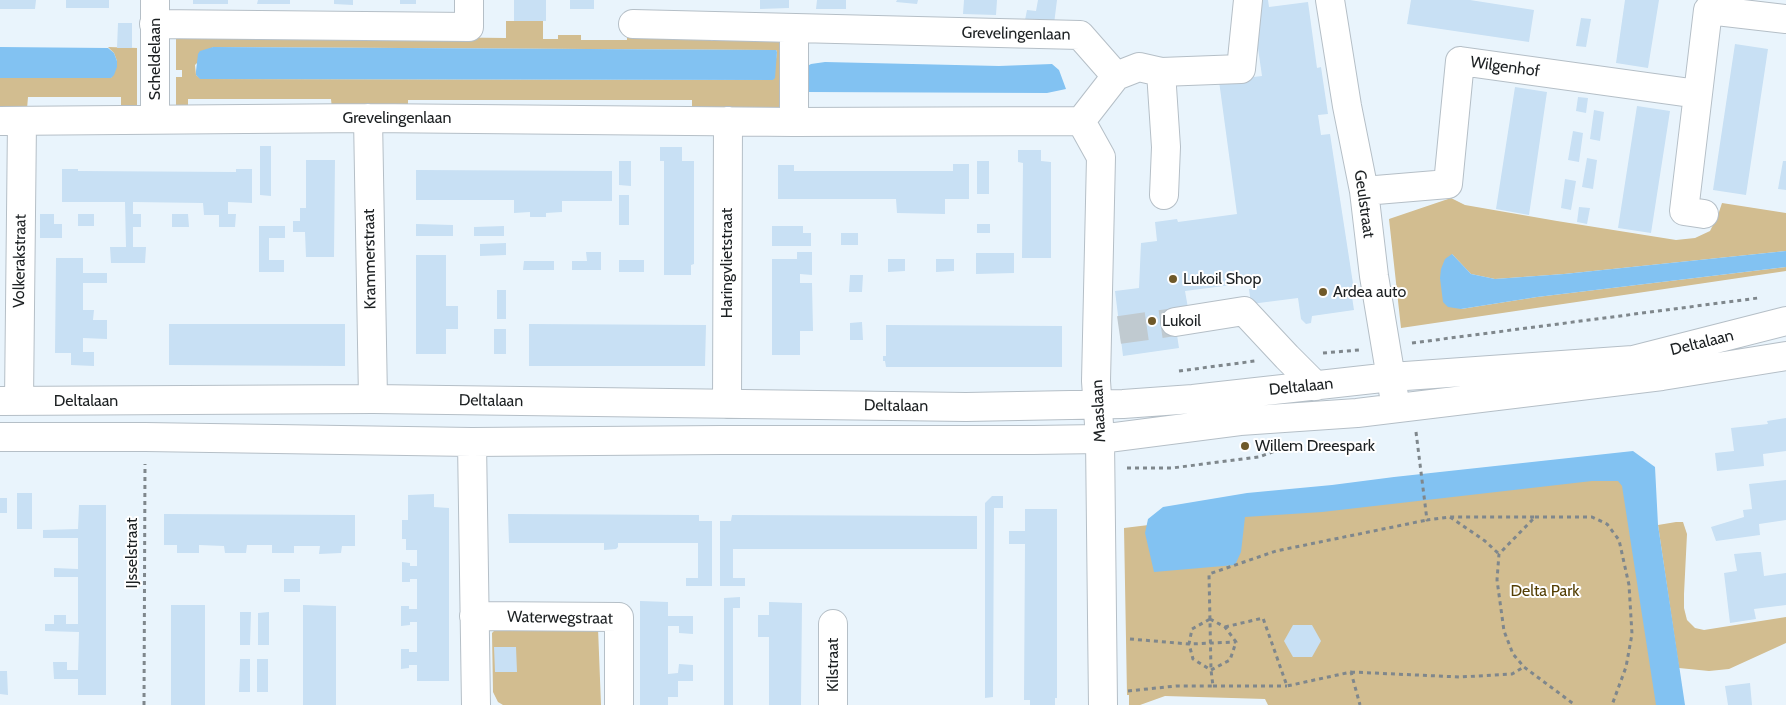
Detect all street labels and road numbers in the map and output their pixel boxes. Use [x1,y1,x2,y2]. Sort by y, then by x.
street label: Scheldelaan [145,18,165,100]
street label: Grevelingenlaan [961,23,1071,45]
street label: Wilgenhof [1469,53,1541,81]
street label: Grevelingenlaan [343,108,451,128]
street label: Geulstraat [1350,169,1378,239]
street label: Haringvlietstraat [717,208,737,318]
street label: Krammerstraat [360,209,380,309]
street label: Volkerakstraat [10,214,30,308]
street label: Deltalaan [1668,326,1736,360]
street label: Deltalaan [1268,374,1334,400]
street label: Maaslaan [1088,379,1110,443]
street label: Deltalaan [54,391,118,411]
street label: Deltalaan [459,391,523,411]
street label: Deltalaan [864,396,928,416]
street label: IJsselstraat [122,518,142,588]
street label: Waterwegstraat [507,607,613,629]
street label: Kilstraat [823,638,843,692]

